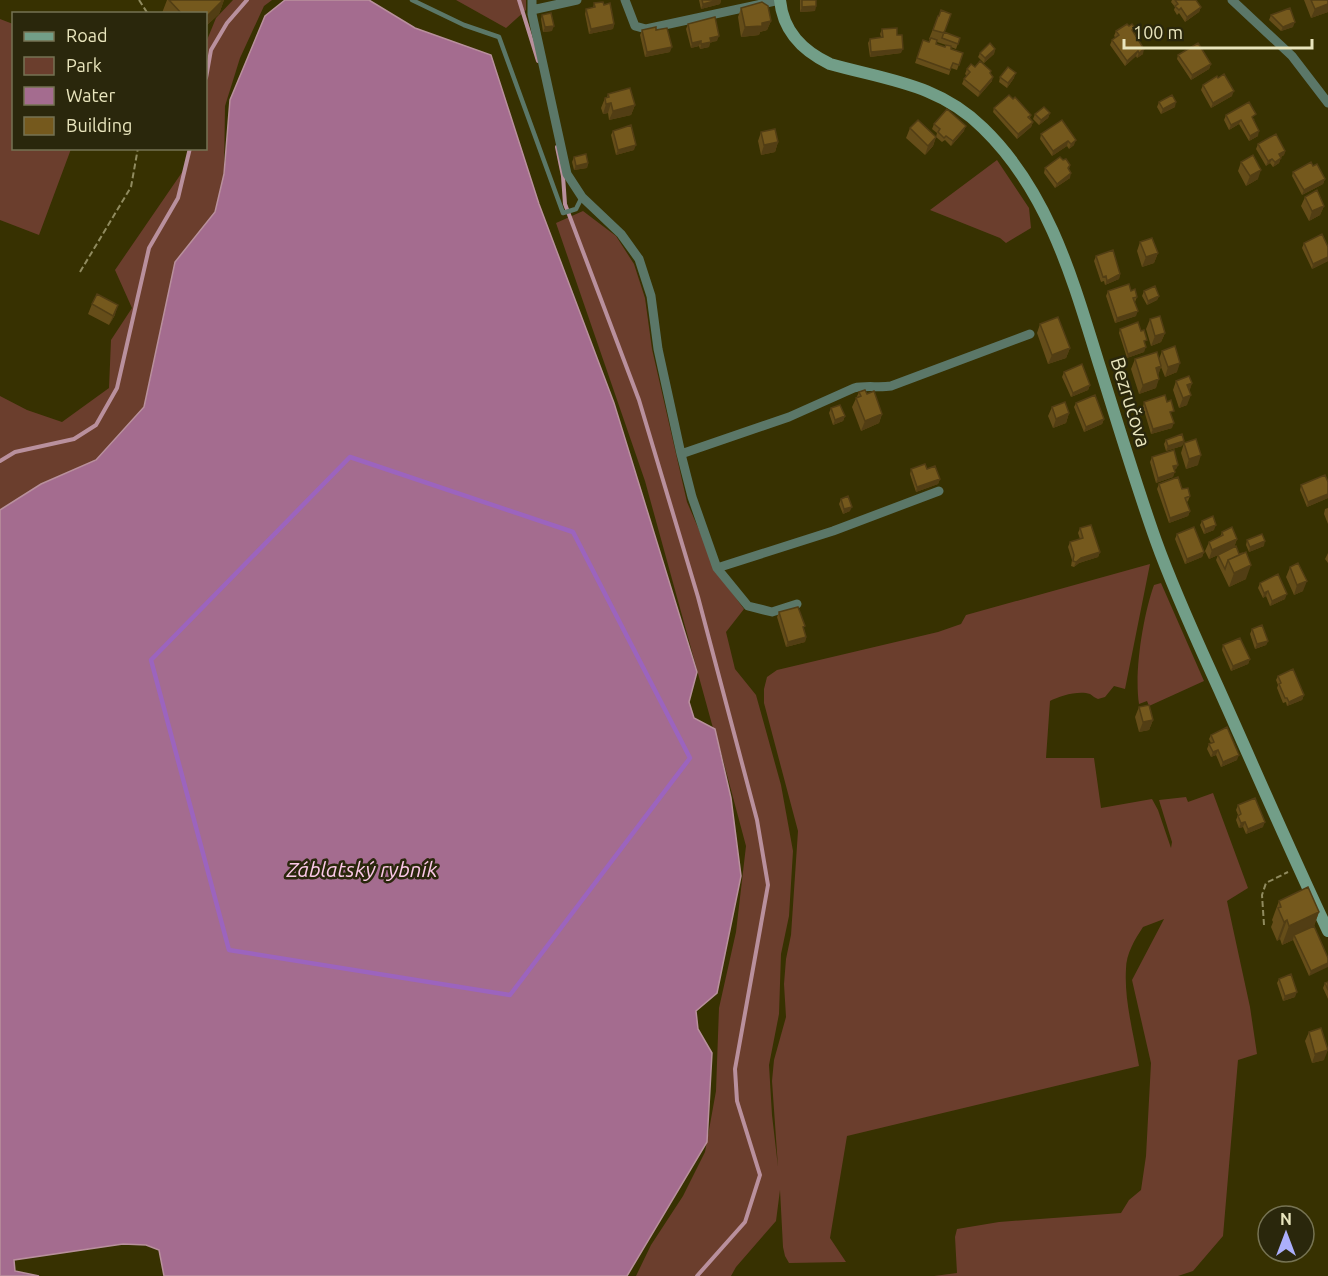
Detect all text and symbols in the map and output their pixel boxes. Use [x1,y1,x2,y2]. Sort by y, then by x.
legend [12,12,207,150]
scale bar [1124,12,1312,50]
text: 100 m [1133,22,1183,42]
text: Road [66,25,108,45]
text: Park [66,55,102,75]
text: Water [66,85,116,105]
text: Building [66,115,132,135]
street label: Bezručova [1106,354,1156,450]
water label: Záblatský rybník [286,857,438,881]
north arrow [1256,1204,1316,1264]
text: N [1280,1210,1292,1228]

